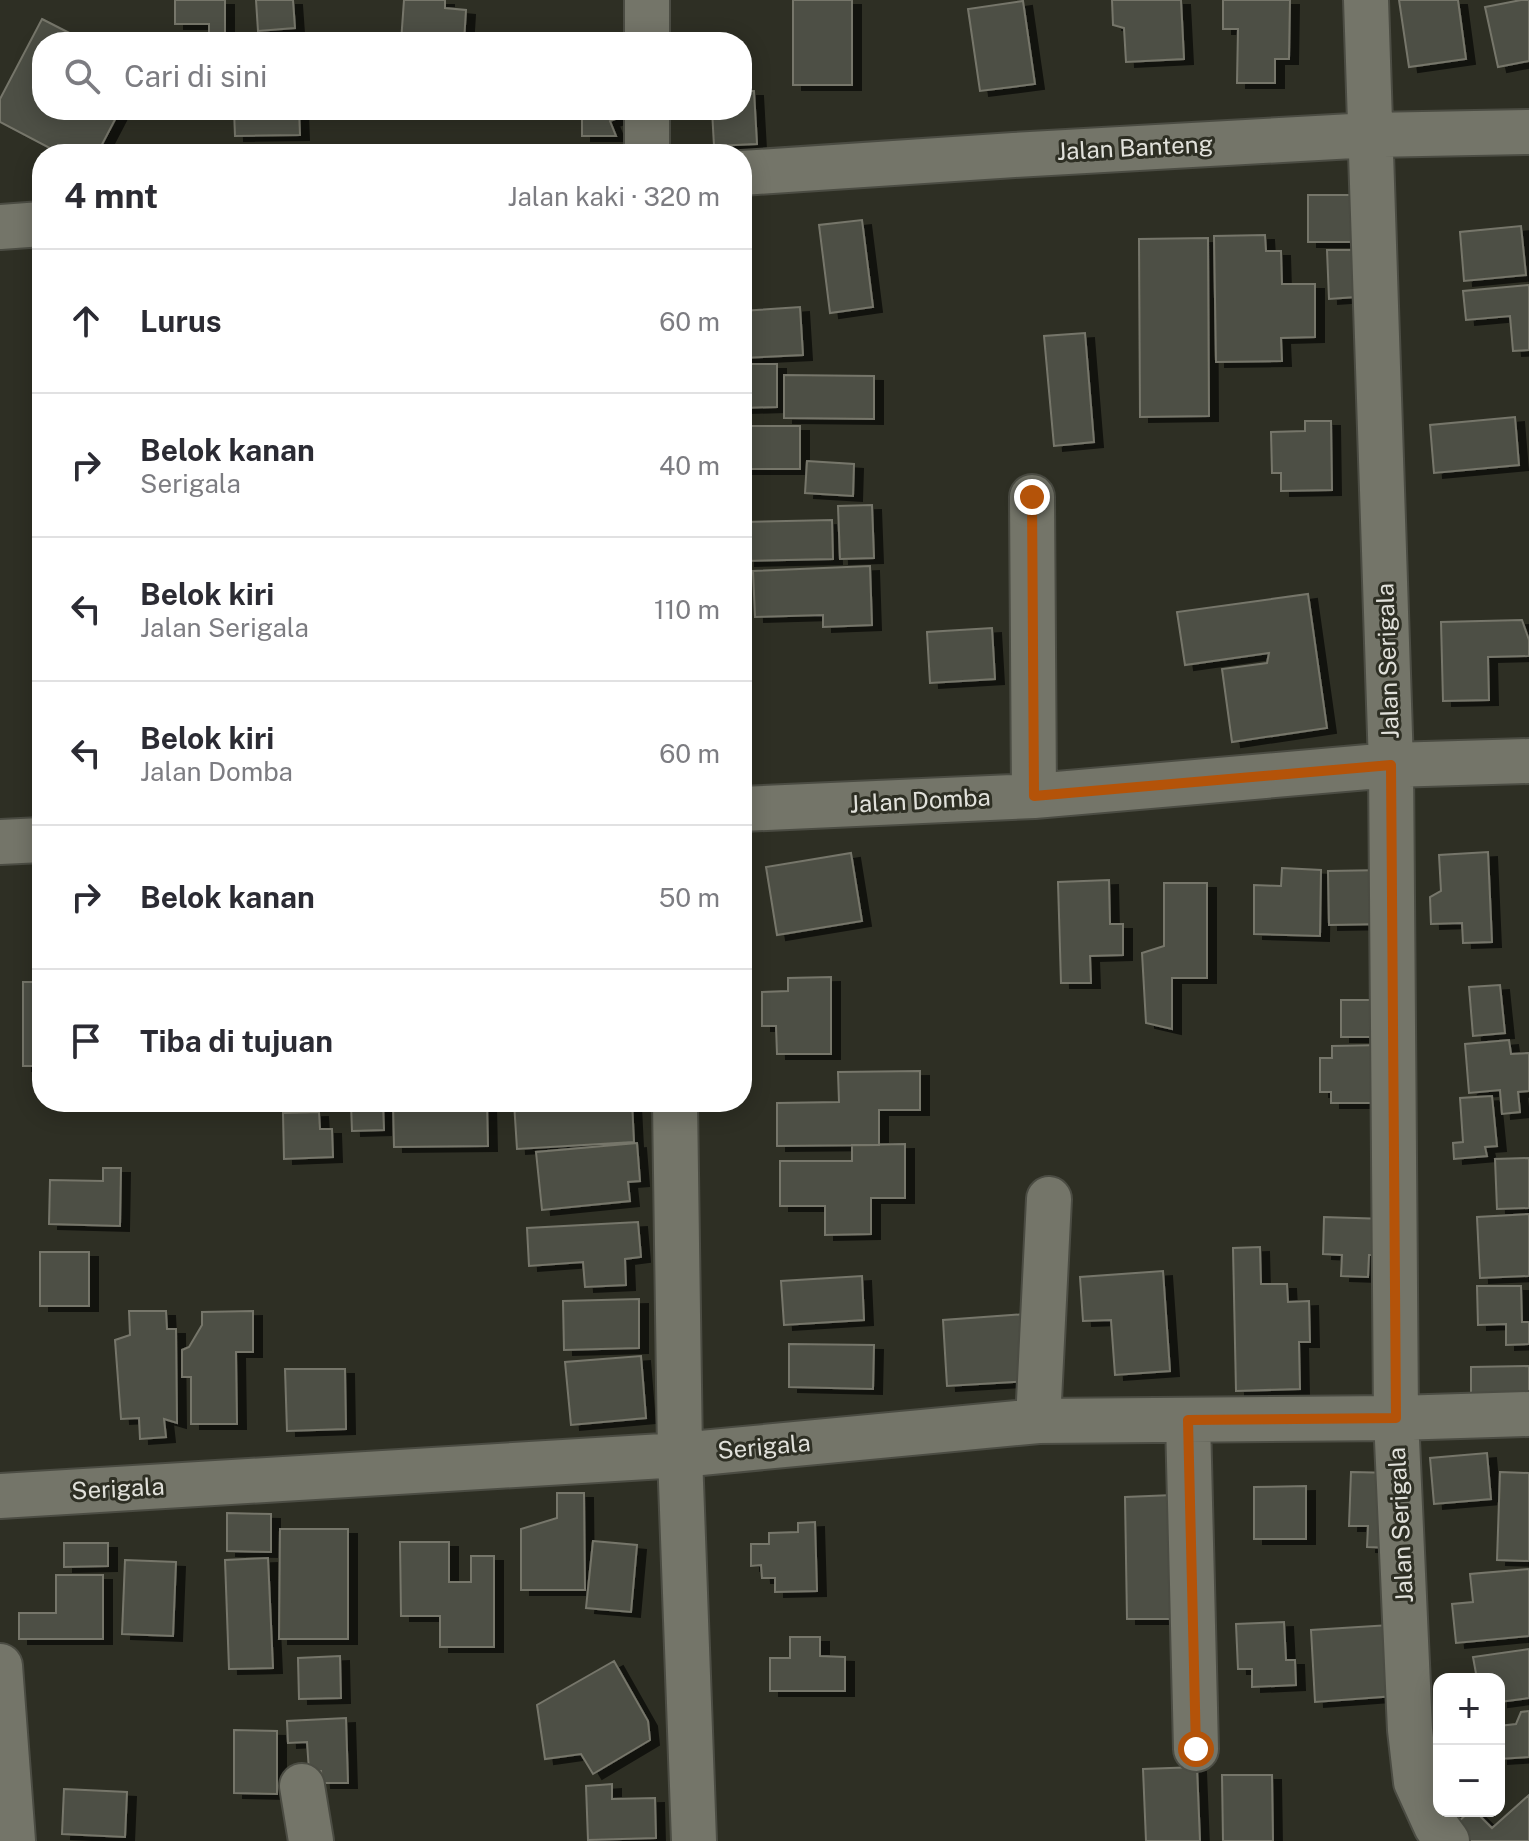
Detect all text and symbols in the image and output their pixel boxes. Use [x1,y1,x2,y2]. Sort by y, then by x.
search box [32,32,752,120]
icon: search [60,54,104,98]
text: Cari di sini [124,58,267,94]
street label: Jalan Banteng [1056,129,1214,165]
text: 4 mnt [64,176,158,216]
text: Jalan kaki · 320 m [507,181,720,212]
icon: ahead [64,299,108,343]
text: Lurus [140,303,222,339]
text: 60 m [659,306,720,337]
text: Belok kanan [140,432,315,468]
icon: right [64,443,108,487]
text: 40 m [659,450,720,481]
text: Serigala [140,468,241,499]
route end [1014,479,1050,515]
text: Belok kiri [140,576,274,612]
street label: Jalan Serigala [1370,583,1404,739]
icon: left [64,587,108,631]
text: 110 m [654,594,720,625]
text: Jalan Serigala [140,612,309,643]
text: Belok kiri [140,720,274,756]
icon: left [64,731,108,775]
text: 60 m [659,738,720,769]
text: Jalan Domba [140,756,293,787]
street label: Jalan Domba [849,782,991,818]
icon: right [64,875,108,919]
text: Belok kanan [140,879,315,915]
text: 50 m [659,882,720,913]
icon: arrive [64,1019,108,1063]
text: Tiba di tujuan [140,1023,333,1059]
street label: Serigala [716,1428,812,1464]
street label: Jalan Serigala [1382,1446,1418,1604]
street label: Serigala [71,1472,165,1504]
map controls [1433,1673,1505,1817]
button: + [1433,1673,1505,1745]
route start [1178,1731,1214,1767]
button: − [1433,1745,1505,1817]

